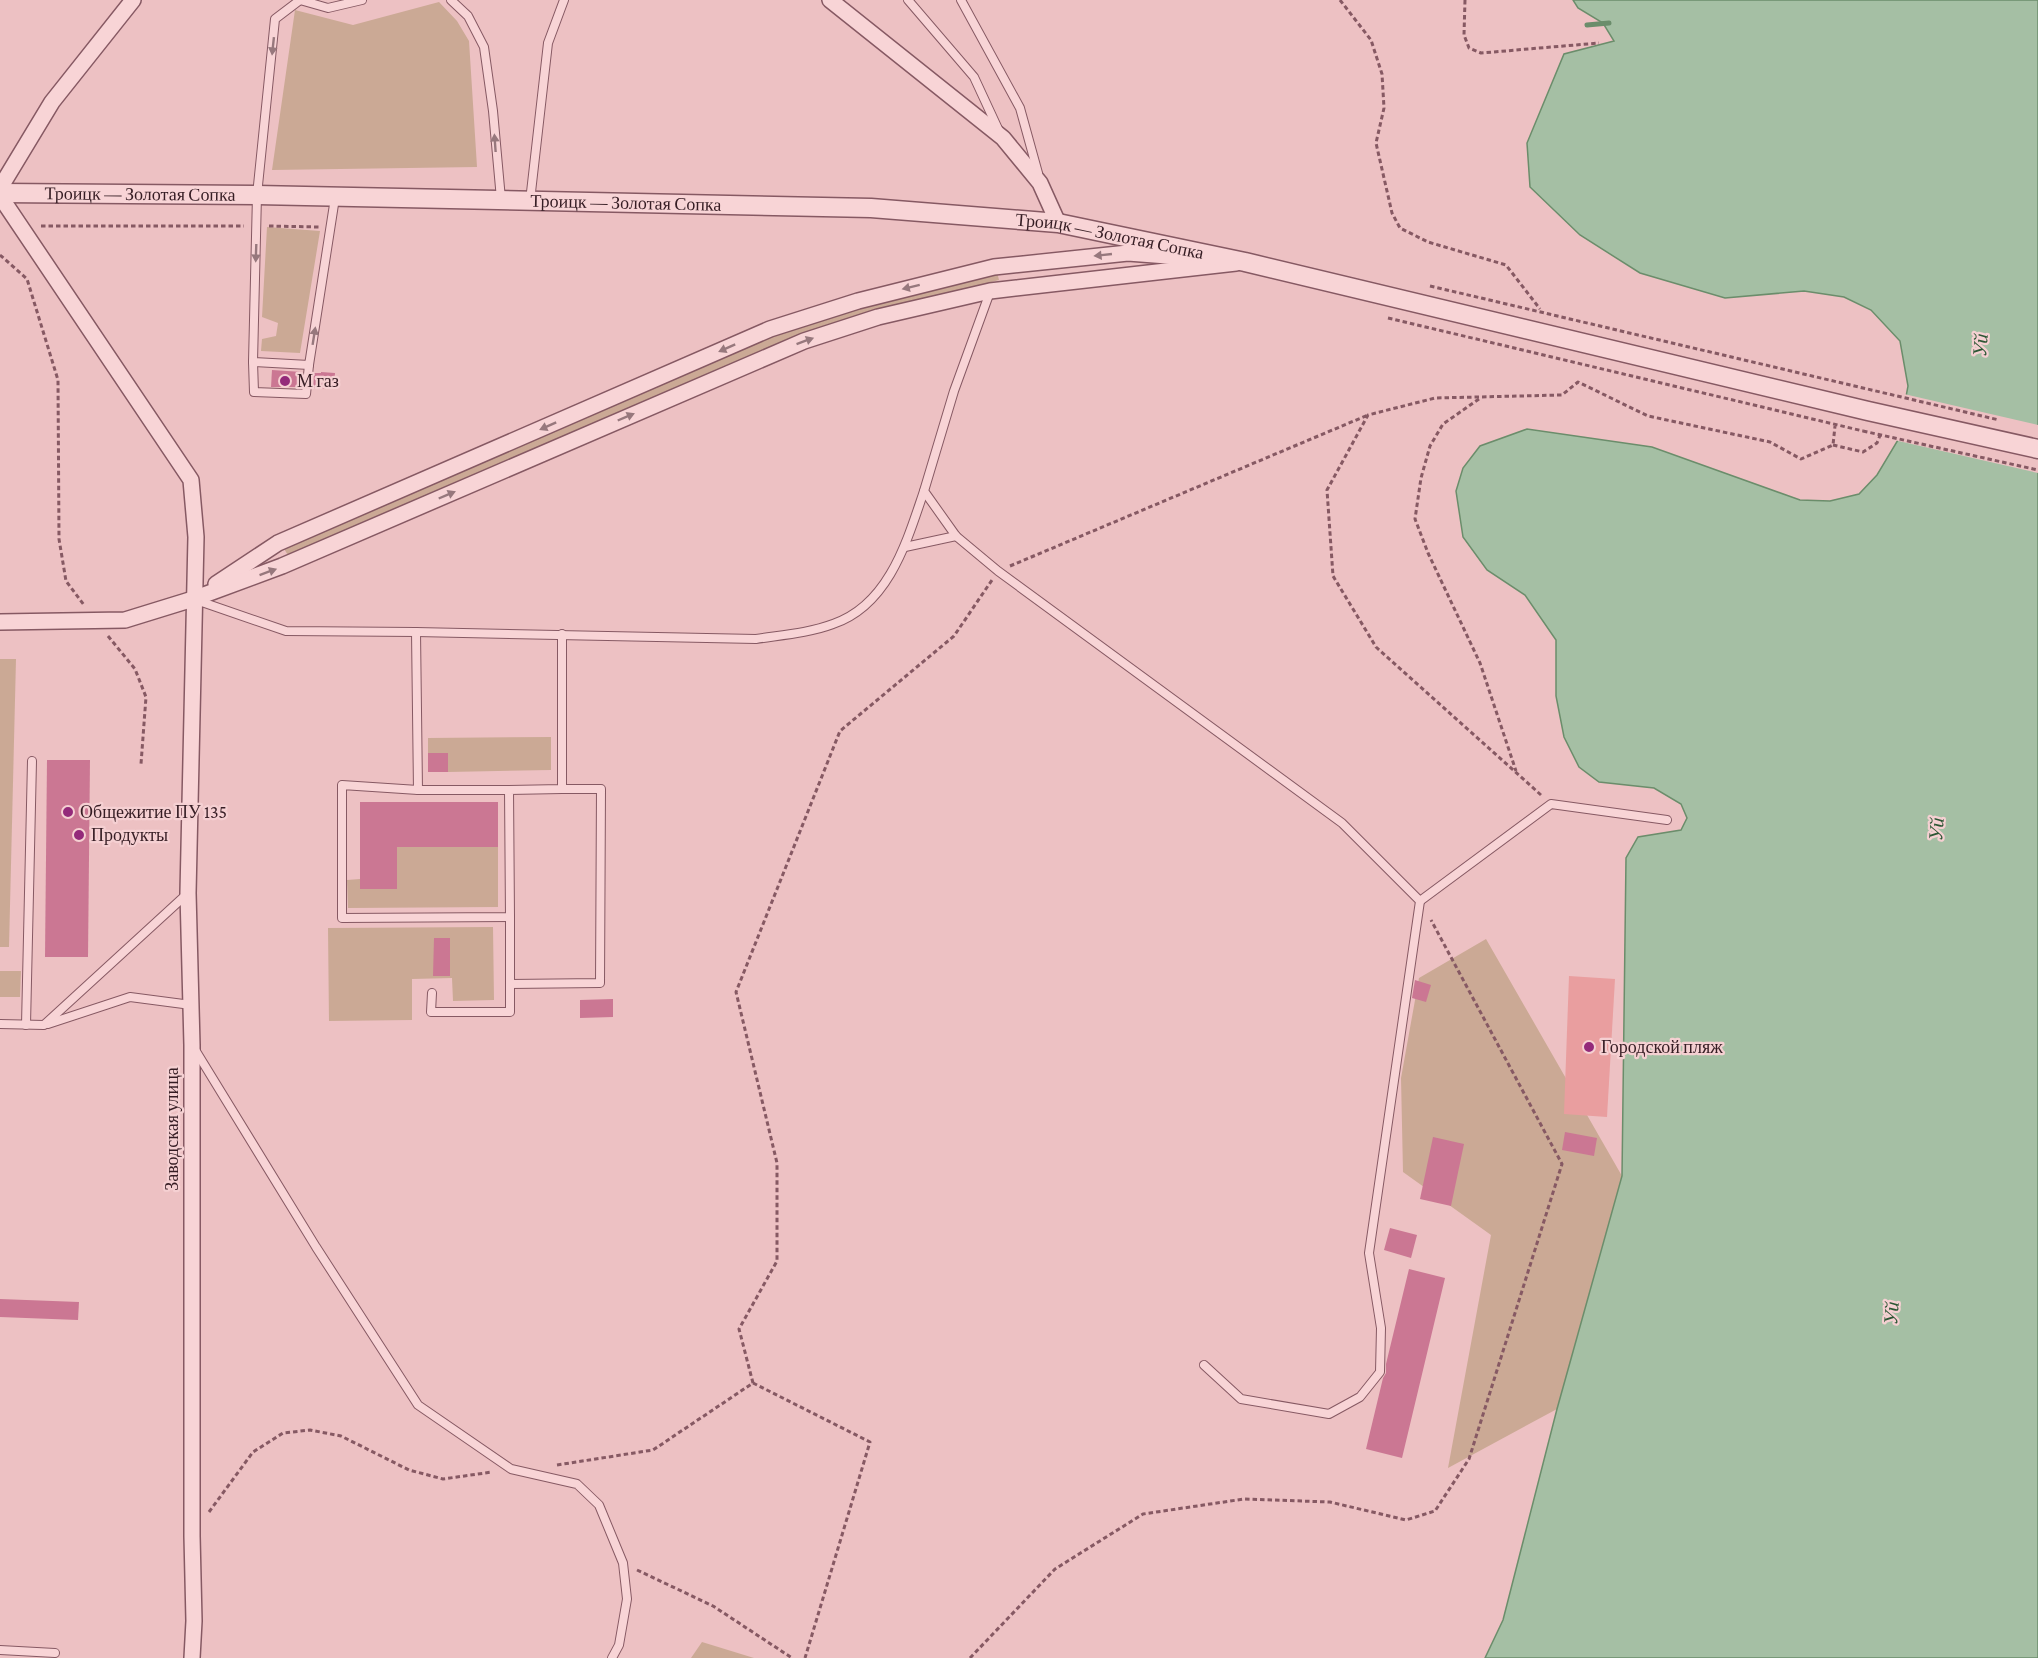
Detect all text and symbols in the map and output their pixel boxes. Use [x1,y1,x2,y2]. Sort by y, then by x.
one-way arrow [268,37,278,56]
one-way arrow [491,133,500,152]
street label: Троицк — Золотая Сопка [44,183,236,205]
street label: Троицк — Золотая Сопка [530,191,722,215]
street label: Троицк — Золотая Сопка [1015,210,1206,263]
one-way arrow [251,244,260,263]
one-way arrow [1094,251,1113,260]
one-way arrow [902,283,921,293]
one-way arrow [310,326,319,345]
water label: Уй [1968,332,1992,358]
one-way arrow [796,335,814,345]
one-way arrow [717,343,735,353]
place label: М газ [297,371,339,391]
marker: М газ [278,374,292,388]
one-way arrow [617,412,635,421]
one-way arrow [538,421,556,431]
one-way arrow [438,490,456,499]
one-way arrow [259,566,277,576]
place label: Общежитие ПУ 135 [80,802,227,822]
marker: Общежитие ПУ 135 [61,805,75,819]
water label: Уй [1924,816,1948,842]
place label: Продукты [91,825,168,845]
marker: Продукты [72,828,86,842]
place label: Городской пляж [1601,1037,1723,1057]
marker: Городской пляж [1582,1040,1596,1054]
street label: Заводская улица [162,1067,182,1191]
water label: Уй [1879,1300,1903,1326]

